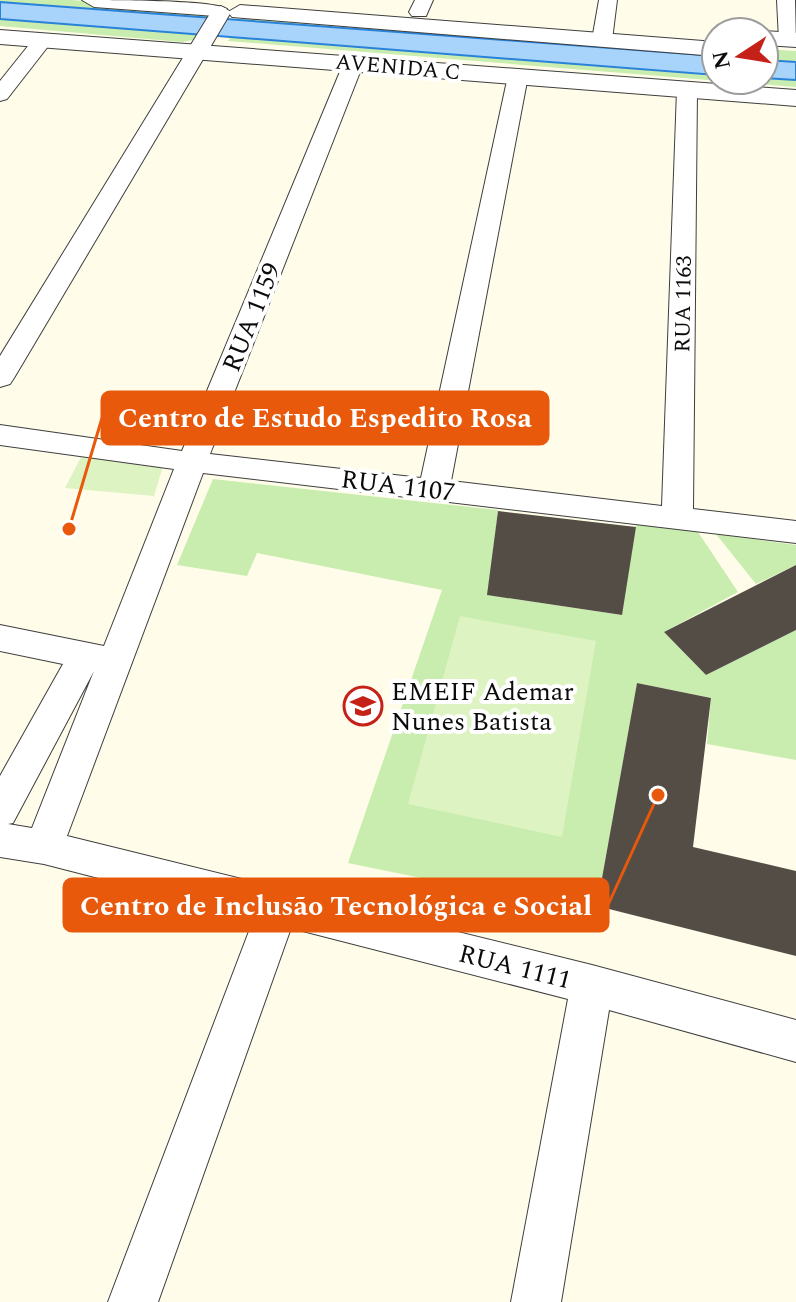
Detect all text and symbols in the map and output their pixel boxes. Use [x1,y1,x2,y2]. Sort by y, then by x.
north arrow [700,16,780,96]
street label: AVENIDA C [334,46,462,89]
text: N [704,48,740,72]
street label: RUA 1163 [666,255,701,353]
street label: RUA 1159 [212,257,292,378]
callout: Centro de Estudo Espedito Rosa [102,392,548,444]
text: Centro de Estudo Espedito Rosa [118,397,532,440]
street label: RUA 1107 [339,459,457,513]
place label: EMEIF Ademar Nunes Batista [391,672,574,742]
school or university icon: EMEIF Ademar Nunes Batista [342,685,384,727]
callout: Centro de Inclusão Tecnológica e Social [64,879,608,931]
text: Centro de Inclusão Tecnológica e Social [80,885,592,928]
street label: RUA 1111 [454,934,575,1000]

